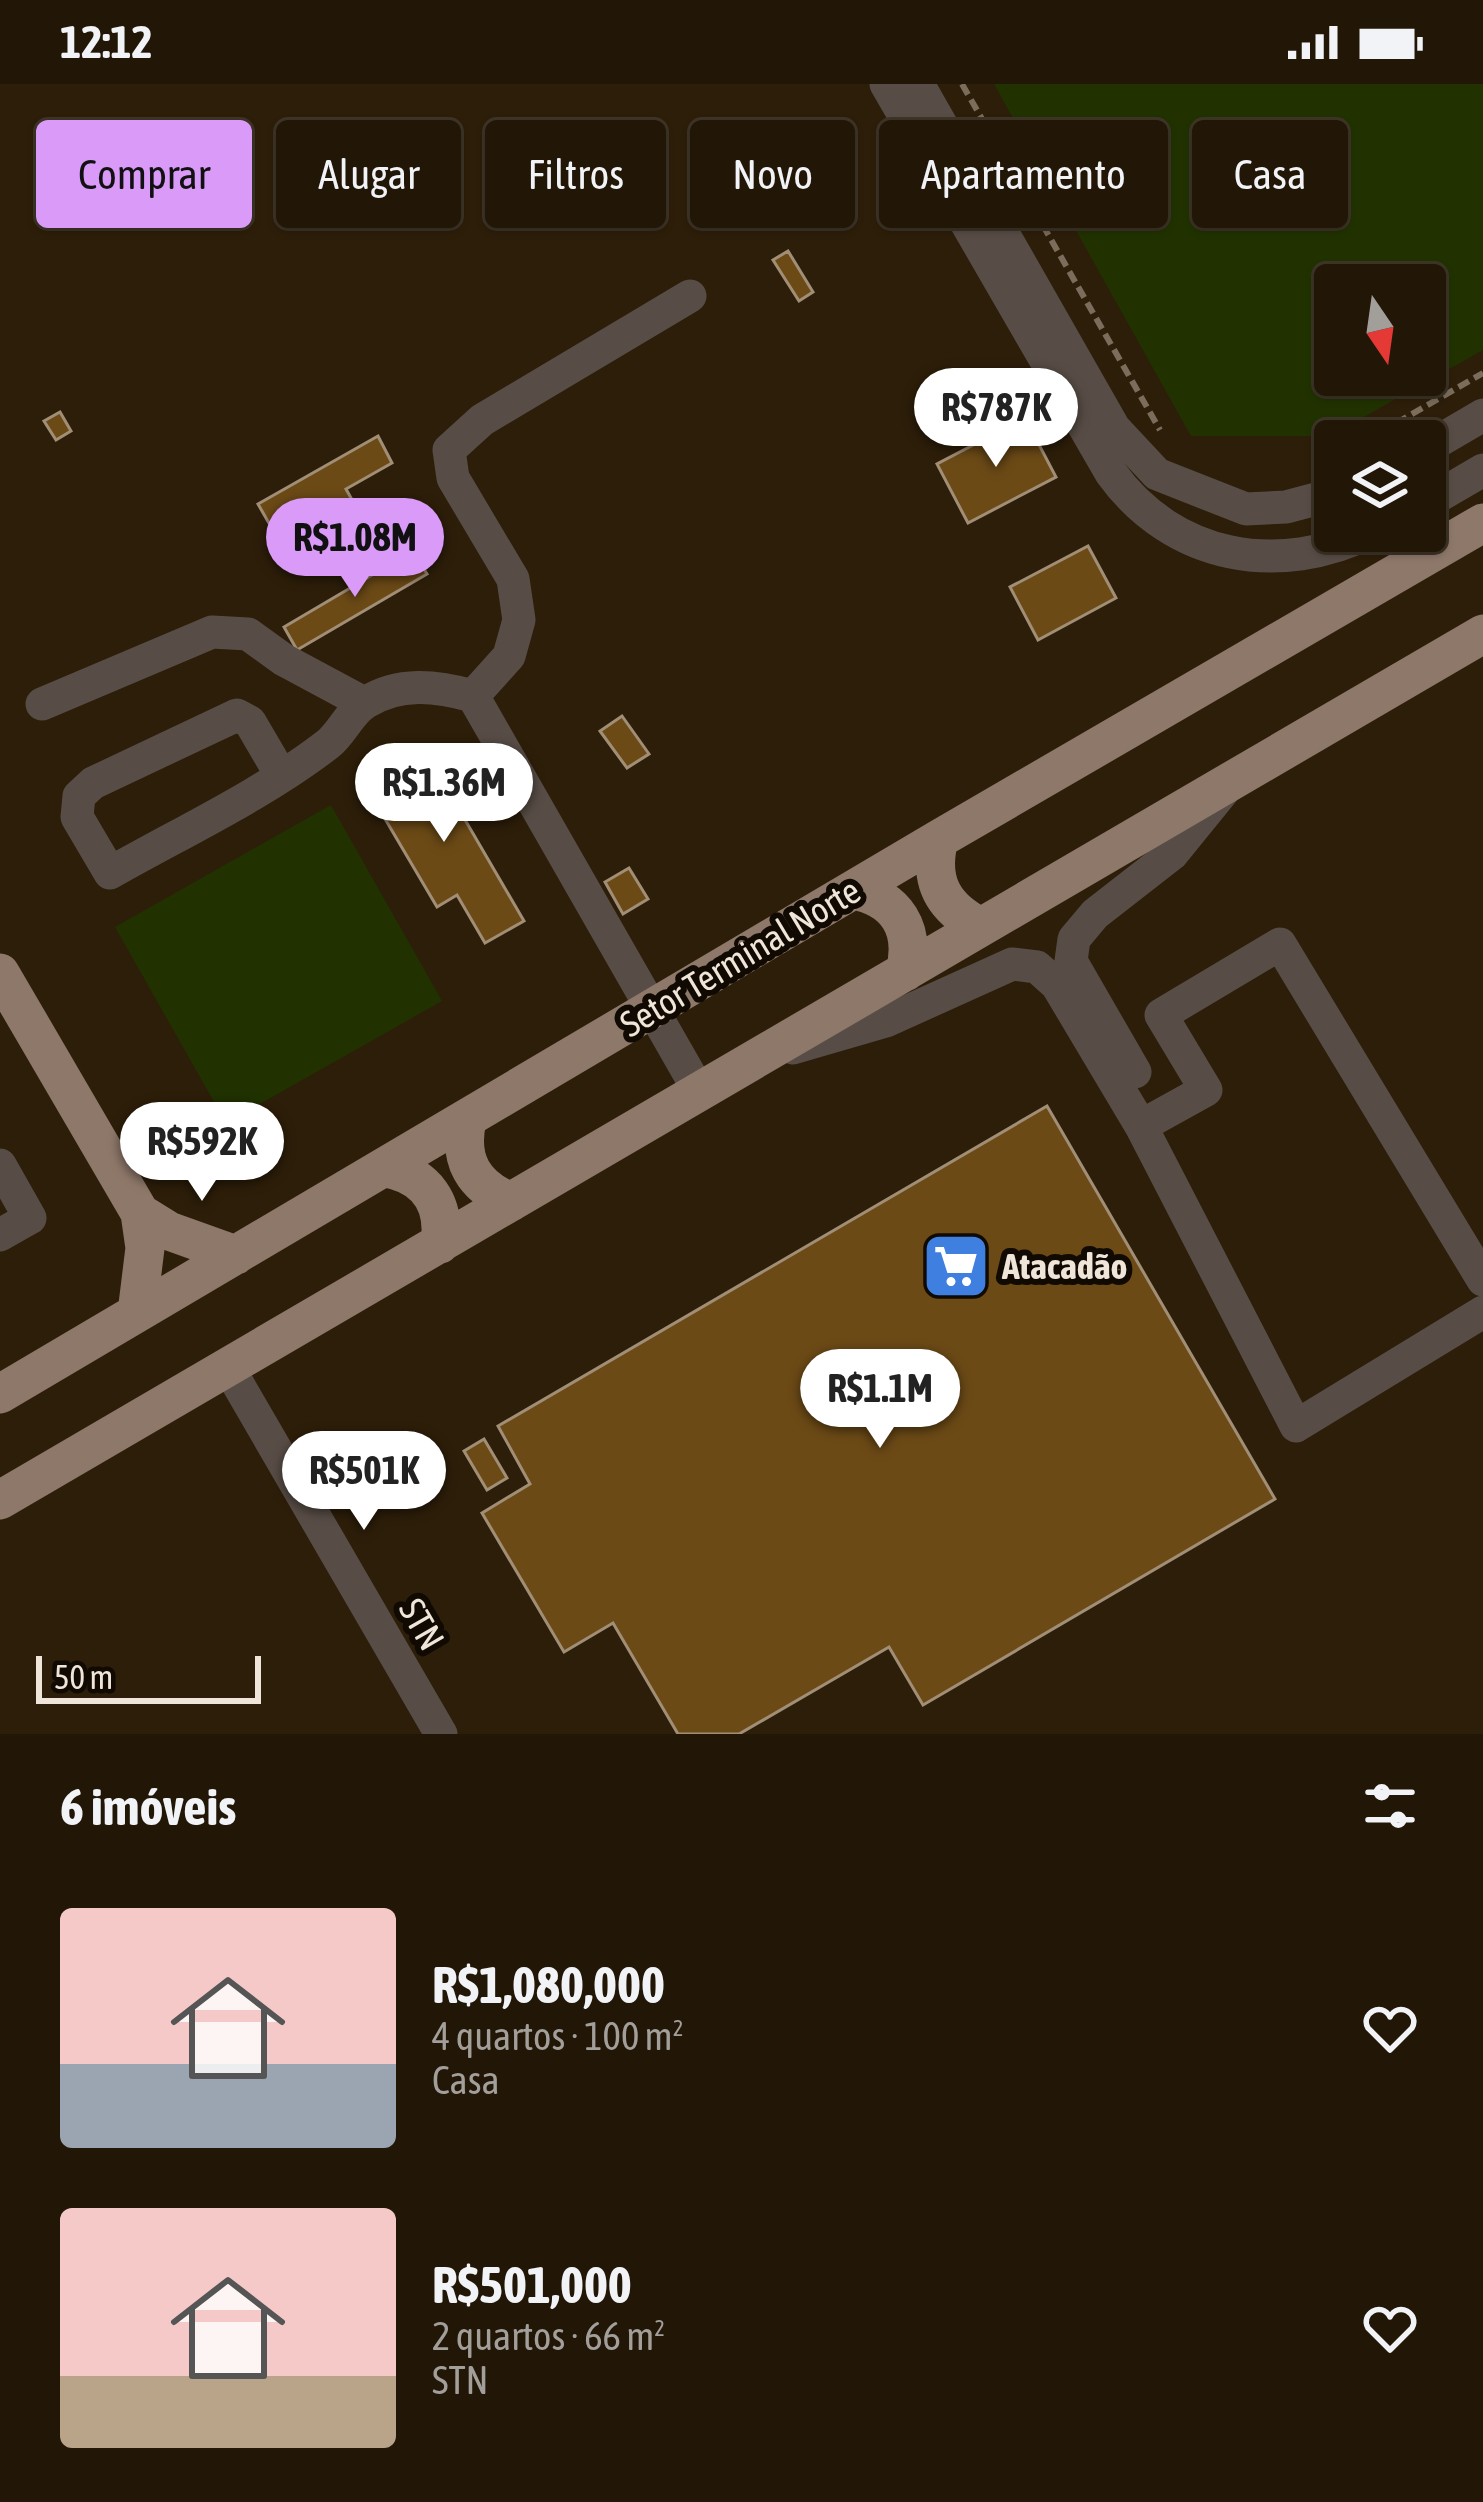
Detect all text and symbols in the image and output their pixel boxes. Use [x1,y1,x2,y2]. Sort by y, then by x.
text: 12:12 [60,16,153,68]
chip: Comprar [36,120,252,228]
chip: Alugar [276,120,461,228]
chip: Filtros [485,120,666,228]
chip: Novo [690,120,855,228]
chip: Apartamento [879,120,1168,228]
chip: Casa [1192,120,1348,228]
north arrow [1314,264,1446,396]
map controls [1314,264,1446,552]
pin: R$787K [898,368,1094,470]
text: R$787K [941,385,1051,429]
button: layers [1314,420,1446,552]
pin: R$1.08M [244,498,466,600]
text: R$1.08M [293,515,417,559]
pin: R$1.36M [333,743,555,845]
text: R$1.36M [382,760,506,804]
street label: Setor Terminal Norte [613,869,867,1045]
pin: R$592K [104,1102,300,1204]
text: R$592K [147,1119,257,1163]
supermarket icon: Atacadão [921,1231,991,1301]
place label: Atacadão [1001,1245,1128,1287]
pin: R$1.1M [782,1349,978,1451]
text: R$1.1M [827,1366,933,1410]
pin: R$501K [266,1431,462,1533]
text: R$501K [309,1448,419,1492]
street label: STN [391,1591,453,1657]
scale bar [36,1650,261,1703]
text: 50 m [54,1658,113,1696]
icon: filters [1357,1773,1423,1839]
text: 6 imóveis [60,1777,236,1836]
text: R$1,080,000 [432,1955,665,2014]
icon: home [156,1956,300,2100]
icon: heart [1357,1995,1423,2061]
text: 4 quartos · 100 m² [432,2014,684,2058]
text: Casa [432,2058,500,2102]
text: R$501,000 [432,2255,632,2314]
icon: home [156,2256,300,2400]
icon: heart [1357,2295,1423,2361]
text: 2 quartos · 66 m² [432,2314,665,2358]
text: STN [432,2358,489,2402]

